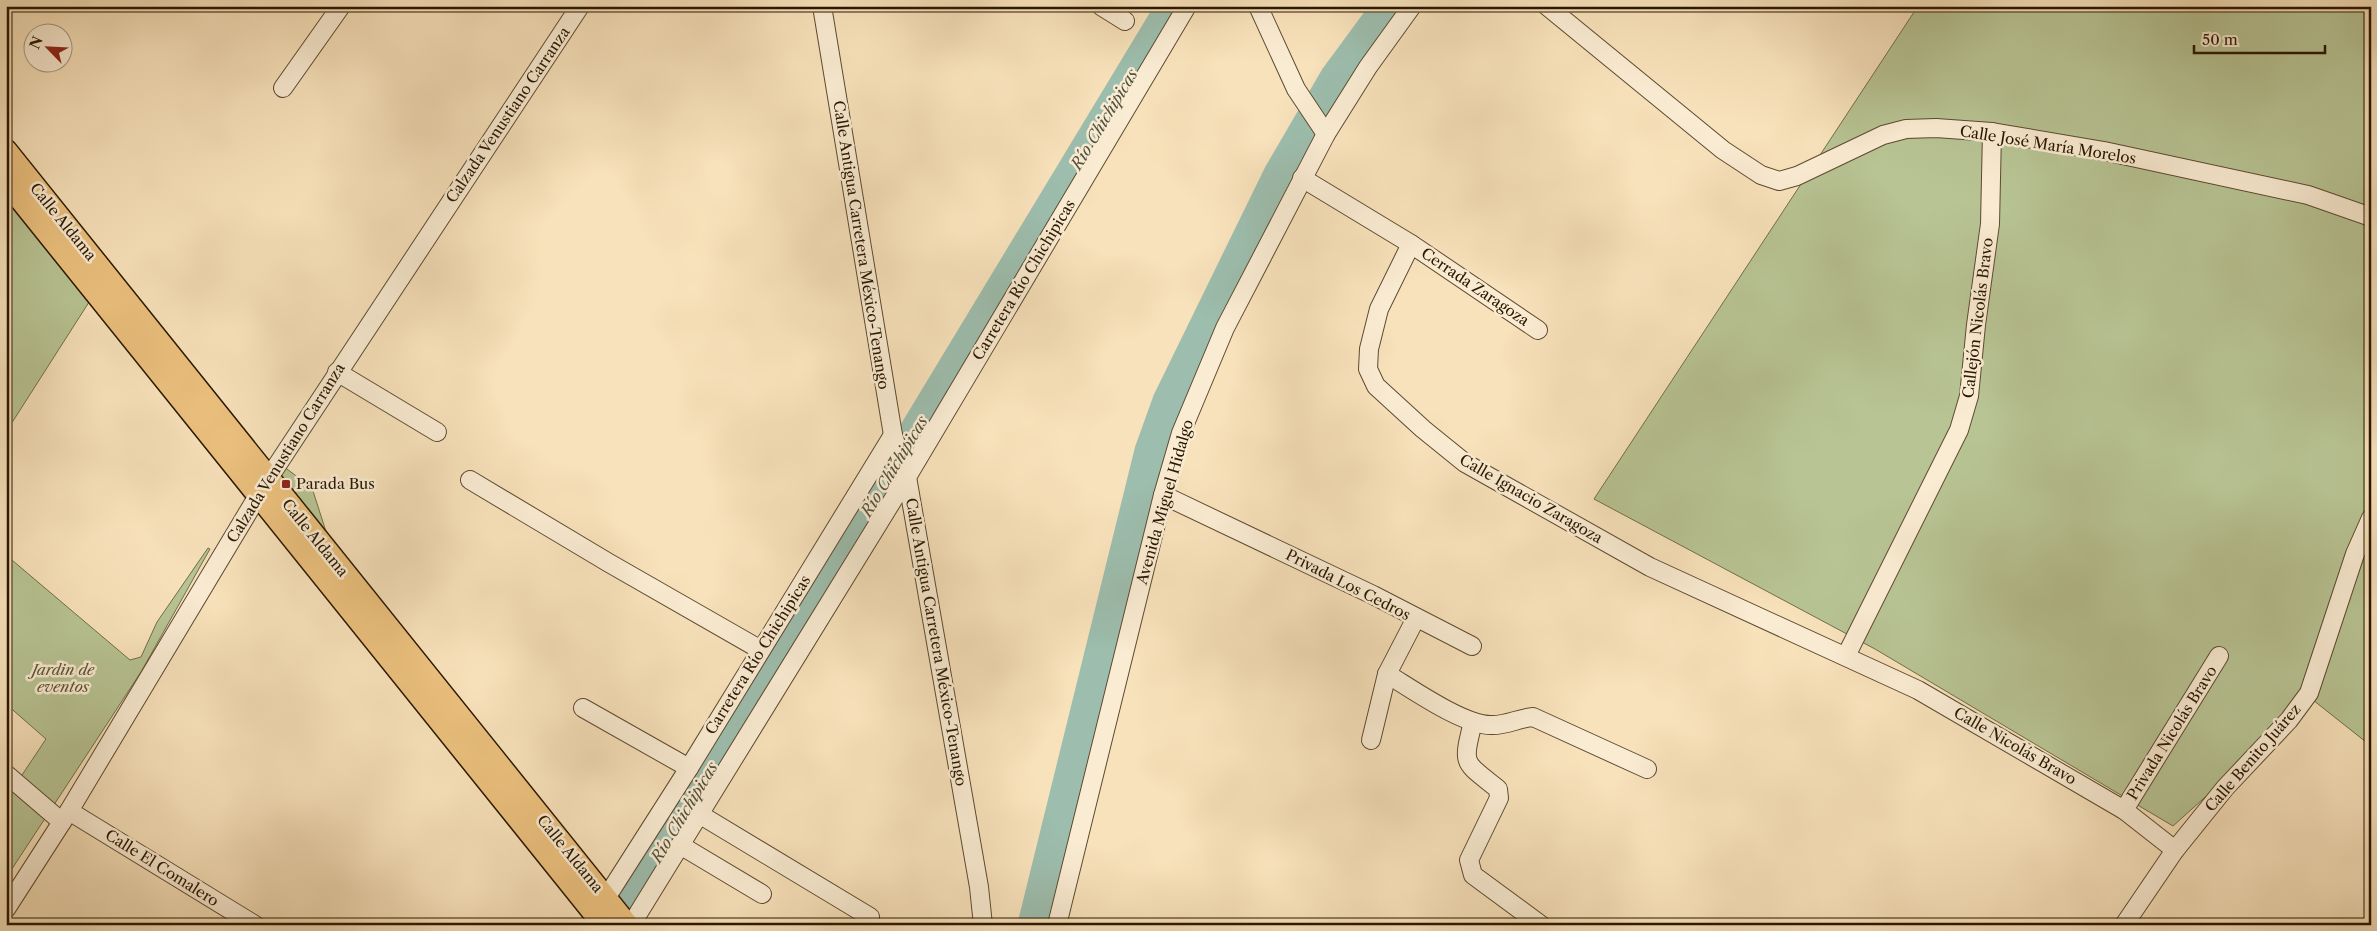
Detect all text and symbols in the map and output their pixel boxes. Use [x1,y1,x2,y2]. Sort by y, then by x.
north arrow [22,22,72,72]
scale bar [2194,22,2326,54]
street label: Calzada Venustiano Carranza [441,23,574,206]
text: 50 m [2202,30,2238,49]
text: N [25,33,47,52]
water label: Río Chichipicas [1065,65,1142,175]
street label: Calle Antigua Carretera México-Tenango [829,99,894,391]
street label: Calle José María Morelos [1959,121,2138,168]
street label: Calle Aldama [26,179,101,265]
street label: Carretera Río Chichipicas [968,196,1079,364]
street label: Callejón Nicolás Bravo [1958,237,1997,399]
street label: Cerrada Zaragoza [1418,243,1533,330]
street label: Calzada Venustiano Carranza [222,359,349,546]
water label: Río Chichipicas [855,412,932,522]
street label: Avenida Miguel Hidalgo [1132,417,1197,588]
street label: Calle Ignacio Zaragoza [1456,450,1606,547]
place label: Parada Bus [296,474,375,493]
marker: Parada Bus [280,478,292,490]
street label: Calle Aldama [278,495,353,581]
street label: Calle Antigua Carretera México-Tenango [902,496,971,787]
street label: Privada Los Cedros [1283,545,1414,624]
street label: Carretera Río Chichipicas [701,572,814,738]
park label: Jardin de eventos [28,660,95,696]
street label: Privada Nicolás Bravo [2122,662,2221,803]
street label: Calle Benito Juárez [2201,700,2305,815]
street label: Calle Nicolás Bravo [1950,703,2080,788]
water label: Río Chichipicas [645,758,722,868]
street label: Calle Aldama [533,811,608,897]
street label: Calle El Comalero [102,825,223,910]

